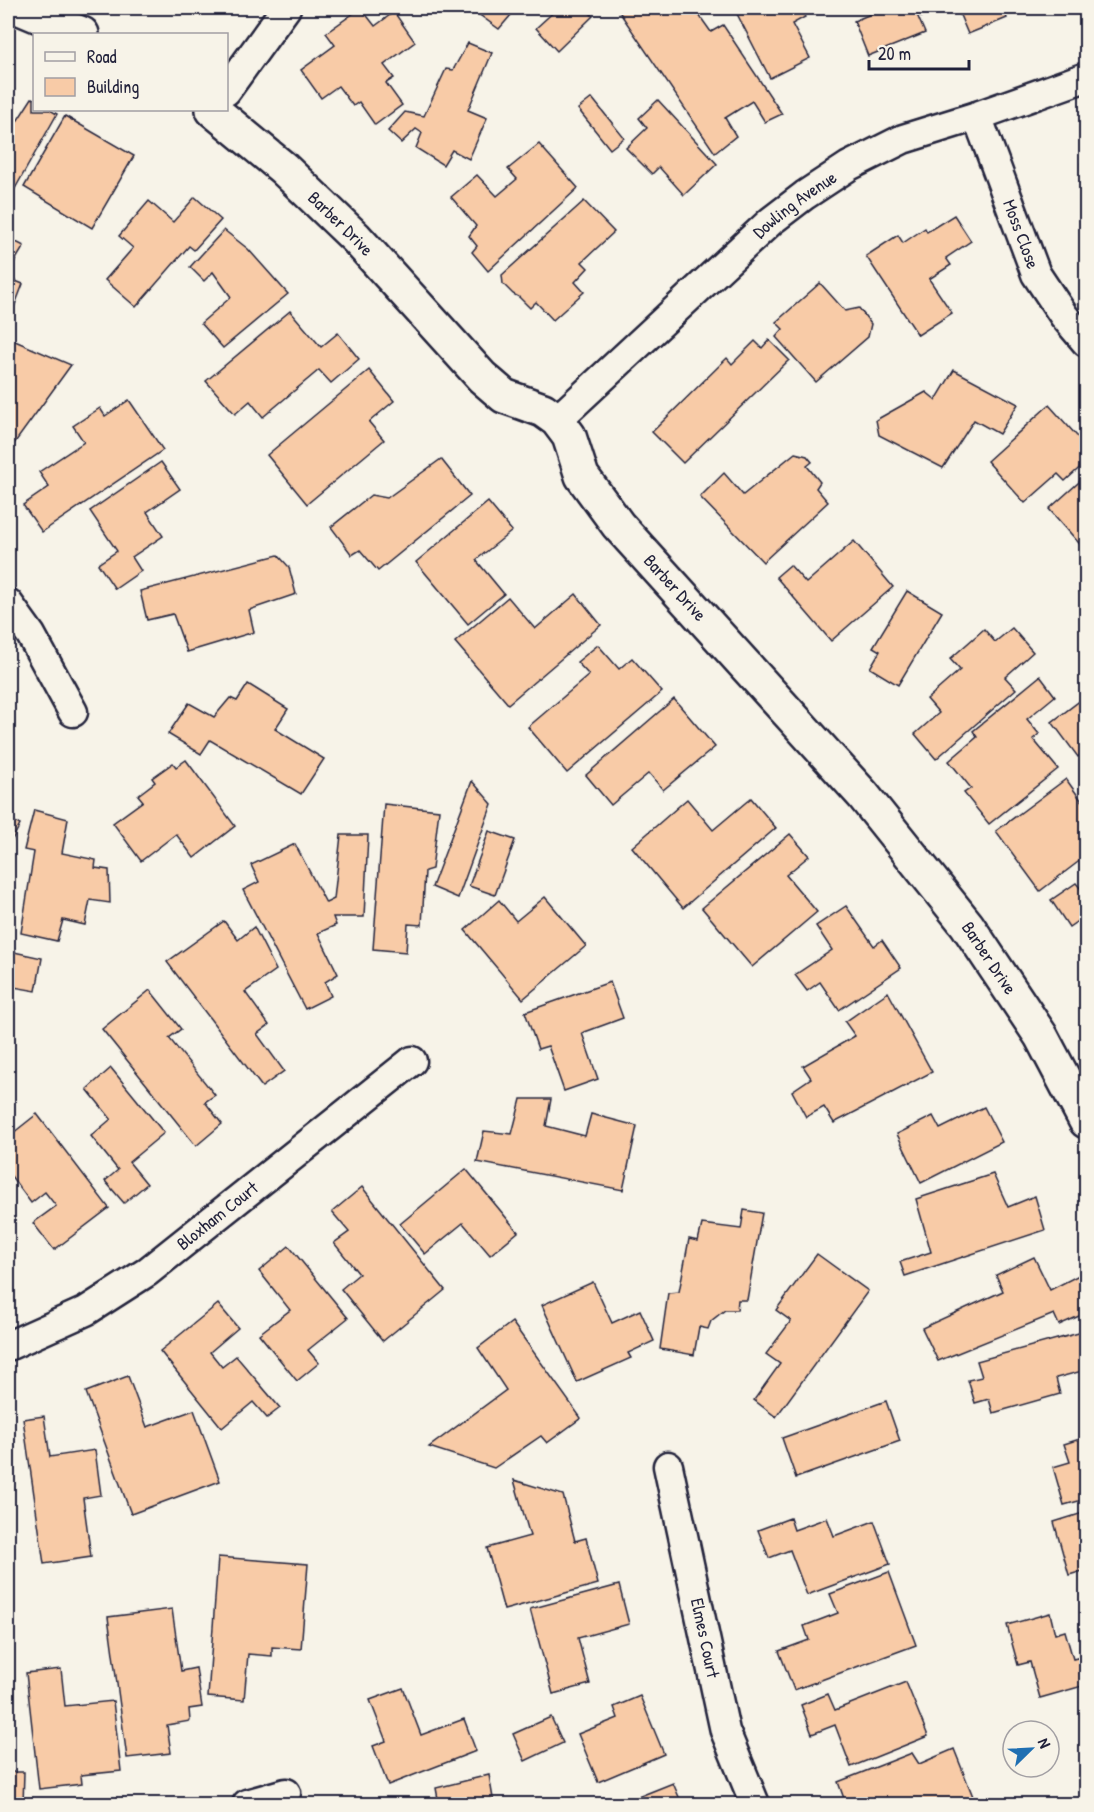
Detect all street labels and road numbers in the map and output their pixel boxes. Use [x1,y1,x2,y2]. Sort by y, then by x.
street label: Dowling Avenue [747,165,841,244]
street label: Barber Drive [303,185,379,261]
street label: Moss Close [997,196,1046,272]
street label: Barber Drive [638,548,712,626]
street label: Barber Drive [956,916,1023,999]
street label: Bloxham Court [171,1175,264,1256]
street label: Elmes Court [685,1596,726,1681]

